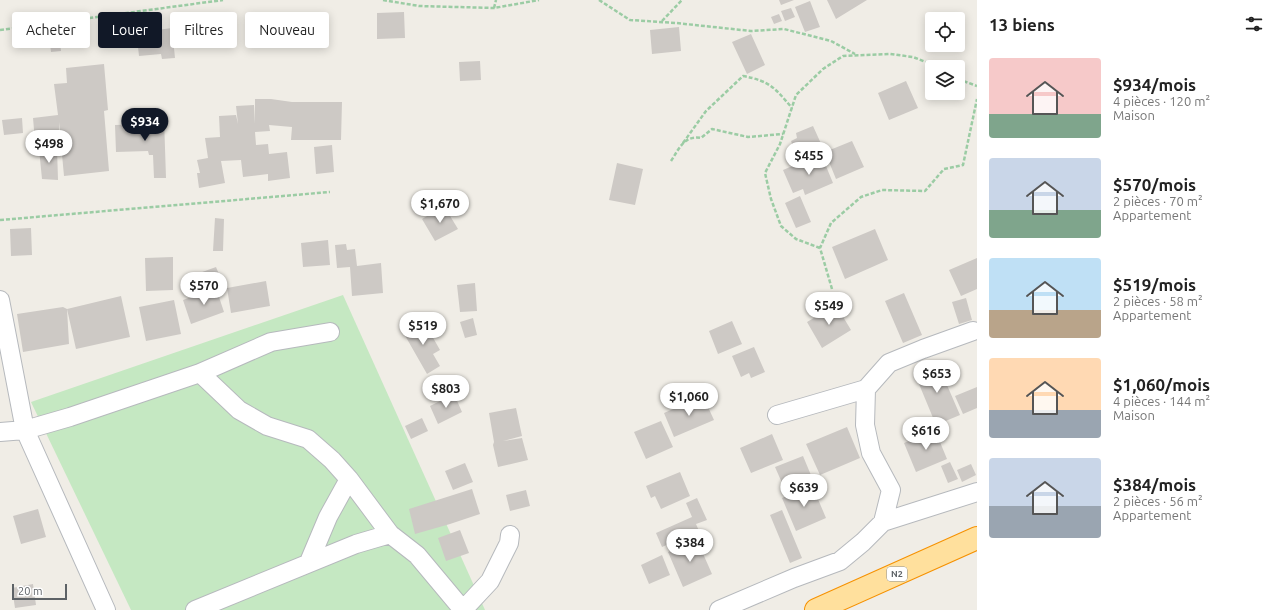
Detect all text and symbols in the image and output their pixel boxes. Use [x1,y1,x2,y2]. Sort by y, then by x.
chip: Acheter [12,12,90,48]
chip: Louer [98,12,162,48]
chip: Filtres [170,12,237,48]
chip: Nouveau [245,12,329,48]
map controls [925,12,965,100]
button: locate [925,12,965,52]
icon: filters [1243,13,1265,35]
text: 13 biens [989,15,1055,34]
button: layers [925,60,965,100]
icon: home [1021,74,1069,122]
text: $934/mois [1113,75,1196,94]
text: 4 pièces · 120 m² [1113,94,1210,108]
pin: $934 [121,108,169,142]
text: Maison [1113,108,1155,122]
text: $934 [130,114,160,128]
pin: $498 [25,130,73,164]
text: $498 [34,136,64,150]
pin: $455 [785,142,833,176]
text: $455 [794,148,824,162]
icon: home [1021,174,1069,222]
text: $570/mois [1113,175,1196,194]
pin: $1,670 [407,190,473,224]
text: 2 pièces · 70 m² [1113,194,1203,208]
text: $1,670 [420,196,460,210]
text: Appartement [1113,208,1191,222]
pin: $570 [180,272,228,306]
icon: home [1021,274,1069,322]
text: $519/mois [1113,275,1196,294]
text: $570 [189,278,219,292]
pin: $549 [805,292,853,326]
text: 2 pièces · 58 m² [1113,294,1203,308]
text: $549 [814,298,844,312]
text: Appartement [1113,308,1191,322]
pin: $519 [399,312,447,346]
text: $519 [408,318,438,332]
pin: $653 [913,360,961,394]
text: $653 [922,366,952,380]
icon: home [1021,374,1069,422]
pin: $803 [422,375,470,409]
text: $1,060/mois [1113,375,1210,394]
text: $803 [431,381,461,395]
pin: $1,060 [656,383,722,417]
text: $1,060 [669,389,709,403]
text: 4 pièces · 144 m² [1113,394,1210,408]
text: Maison [1113,408,1155,422]
pin: $616 [902,417,950,451]
text: $616 [911,423,941,437]
pin: $639 [780,474,828,508]
icon: home [1021,474,1069,522]
text: $384/mois [1113,475,1196,494]
text: $639 [789,480,819,494]
text: 2 pièces · 56 m² [1113,494,1203,508]
text: Appartement [1113,508,1191,522]
pin: $384 [666,529,714,563]
text: $384 [675,535,705,549]
road number: N2 [887,567,907,581]
scale bar [12,582,67,601]
text: 20 m [18,585,42,597]

